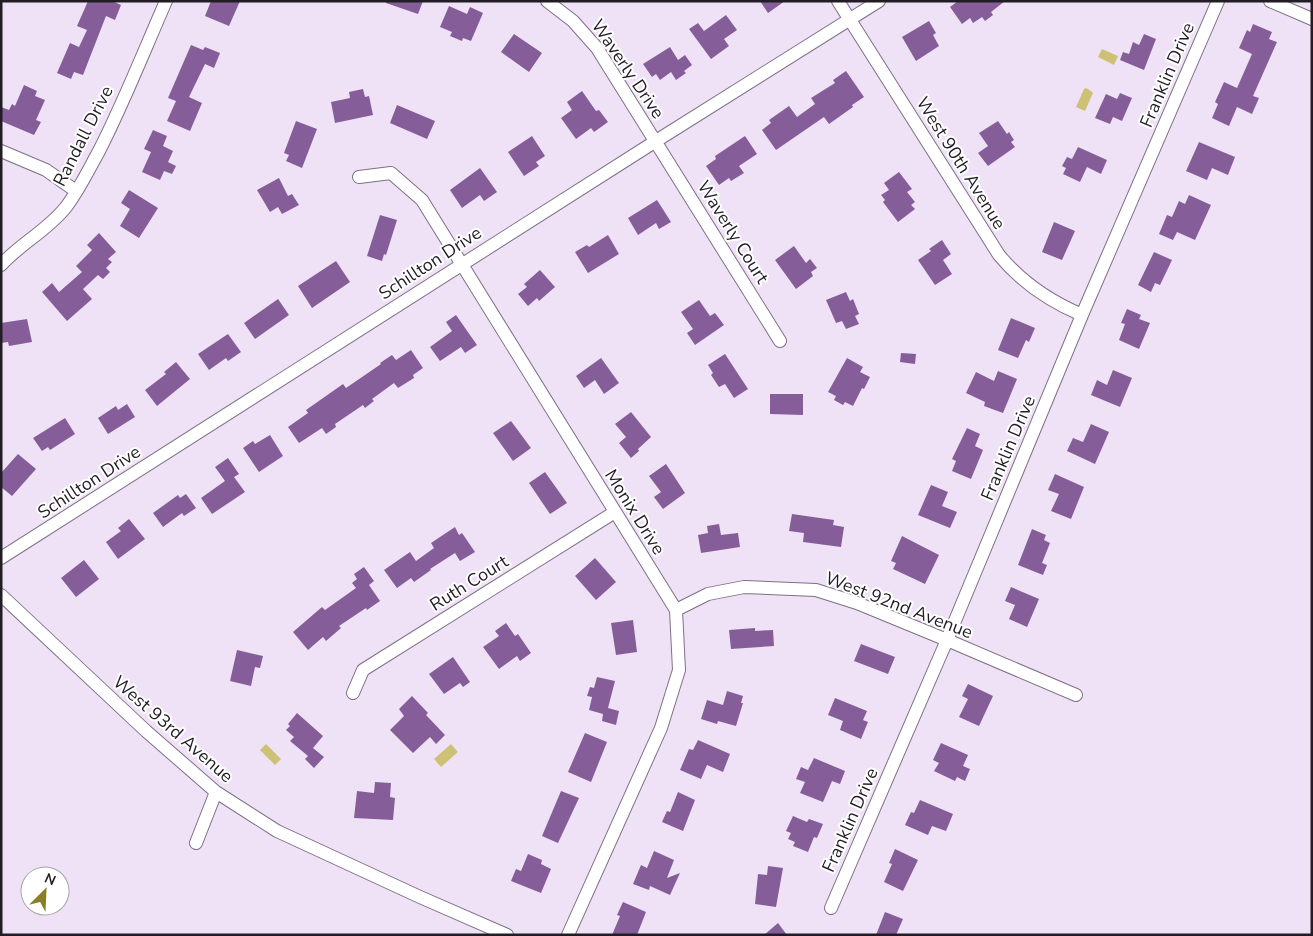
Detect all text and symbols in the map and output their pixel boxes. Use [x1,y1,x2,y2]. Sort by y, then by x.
street label: Waverly Drive [586,15,670,123]
street label: Franklin Drive [1134,19,1200,131]
street label: Randall Drive [47,82,119,190]
street label: West 90th Avenue [911,92,1011,234]
street label: Waverly Court [692,176,775,289]
street label: Schillton Drive [374,221,486,305]
street label: Franklin Drive [975,392,1041,504]
street label: Schillton Drive [33,440,145,524]
street label: Monix Drive [599,465,671,559]
street label: Ruth Court [425,549,513,617]
street label: West 92nd Avenue [822,566,976,644]
street label: West 93rd Avenue [108,670,238,788]
street label: Franklin Drive [816,764,884,876]
north arrow [20,866,70,916]
text: N [41,869,59,890]

